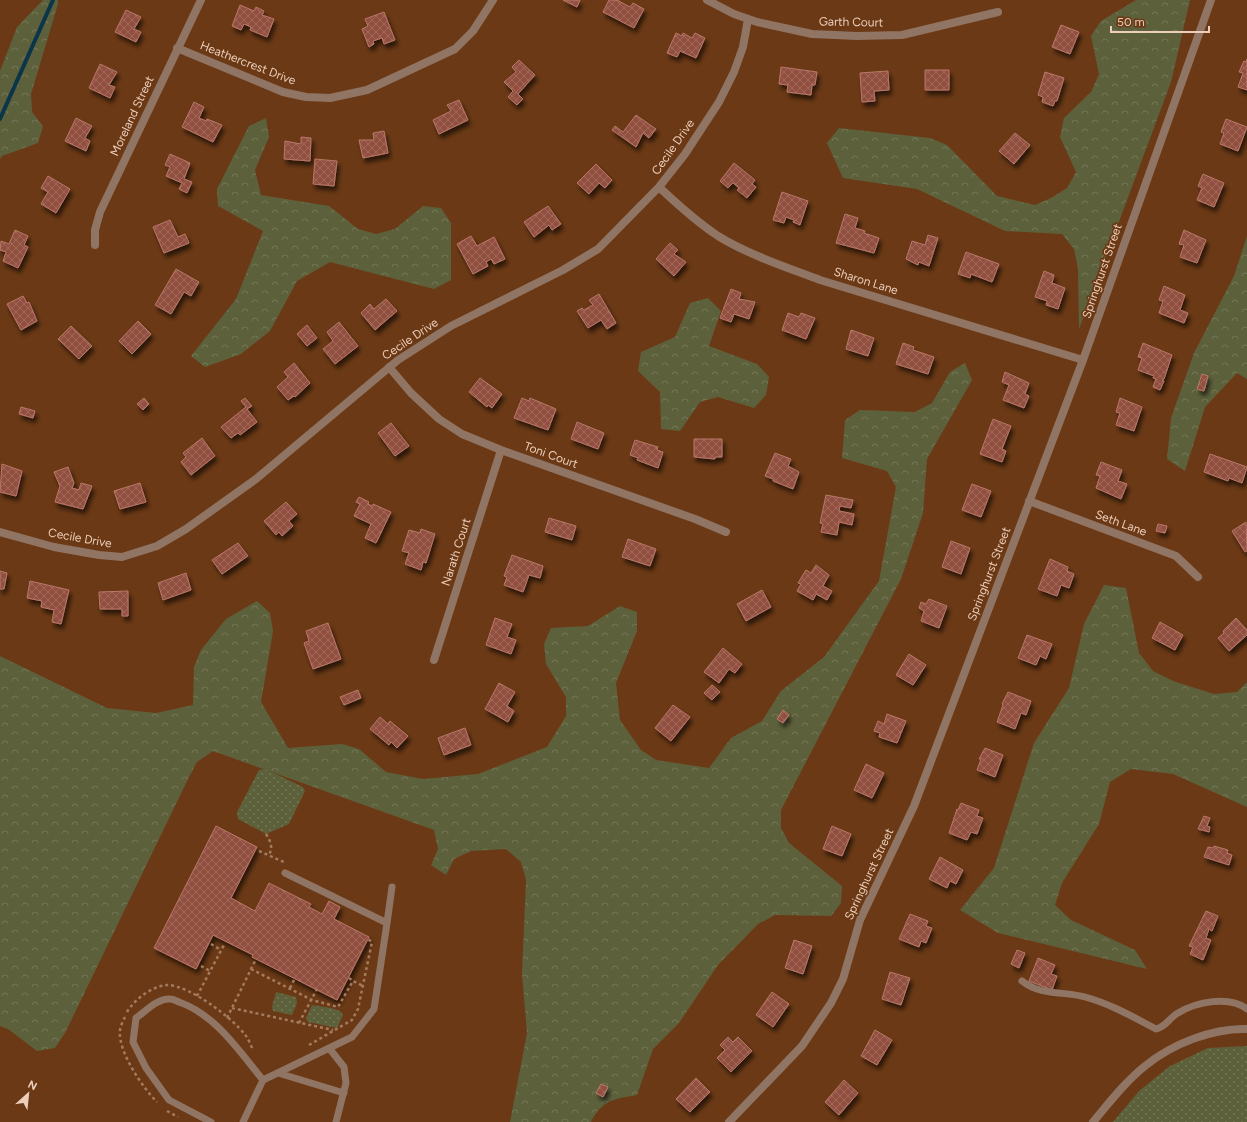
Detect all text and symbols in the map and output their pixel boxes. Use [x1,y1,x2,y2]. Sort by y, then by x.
scale bar [1111,8,1209,34]
street label: Garth Court [819,14,884,30]
text: 50 m [1117,15,1145,29]
street label: Heathercrest Drive [198,38,298,88]
street label: Moreland Street [107,73,157,158]
street label: Cecile Drive [649,116,697,177]
street label: Springhurst Street [1079,221,1125,320]
street label: Sharon Lane [832,265,900,298]
street label: Cecile Drive [379,315,441,363]
street label: Toni Court [522,439,580,471]
street label: Seth Lane [1093,507,1149,539]
street label: Narath Court [438,516,474,588]
street label: Springhurst Street [965,525,1013,623]
street label: Cecile Drive [47,526,113,551]
street label: Springhurst Street [842,826,896,922]
north arrow [8,1074,48,1114]
text: N [26,1078,39,1093]

